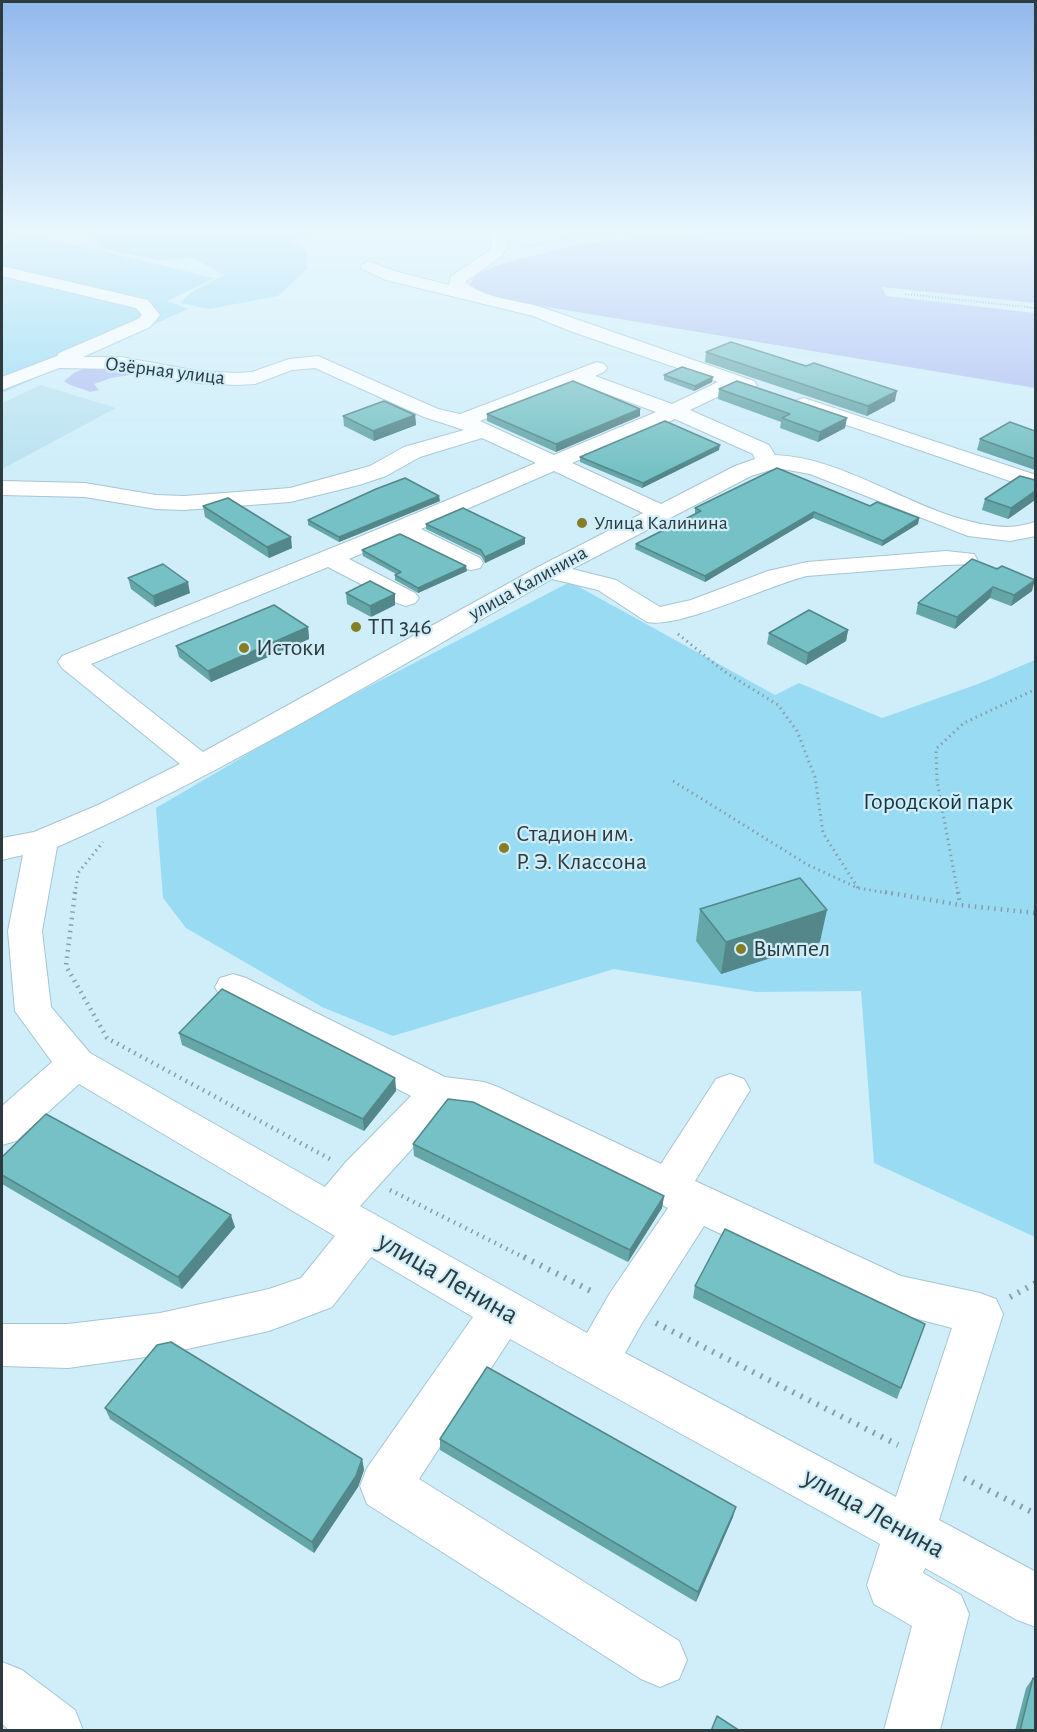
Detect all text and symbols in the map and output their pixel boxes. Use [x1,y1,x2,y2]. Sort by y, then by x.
street label: Озёрная улица [104,352,226,390]
place label: Улица Калинина [594,511,728,535]
marker: Улица Калинина [575,516,589,530]
street label: улица Калинина [465,541,591,625]
place label: ТП 346 [368,613,432,641]
marker: ТП 346 [349,620,363,634]
place label: Истоки [256,634,326,662]
marker: Истоки [237,641,251,655]
park label: Городской парк [863,788,1013,816]
place label: Стадион им. Р. Э. Классона [516,820,647,876]
marker: Стадион им. Р. Э. Классона [497,841,511,855]
place label: Вымпел [753,935,830,963]
marker: Вымпел [734,942,748,956]
street label: улица Ленина [371,1224,525,1332]
street label: улица Ленина [797,1460,951,1566]

